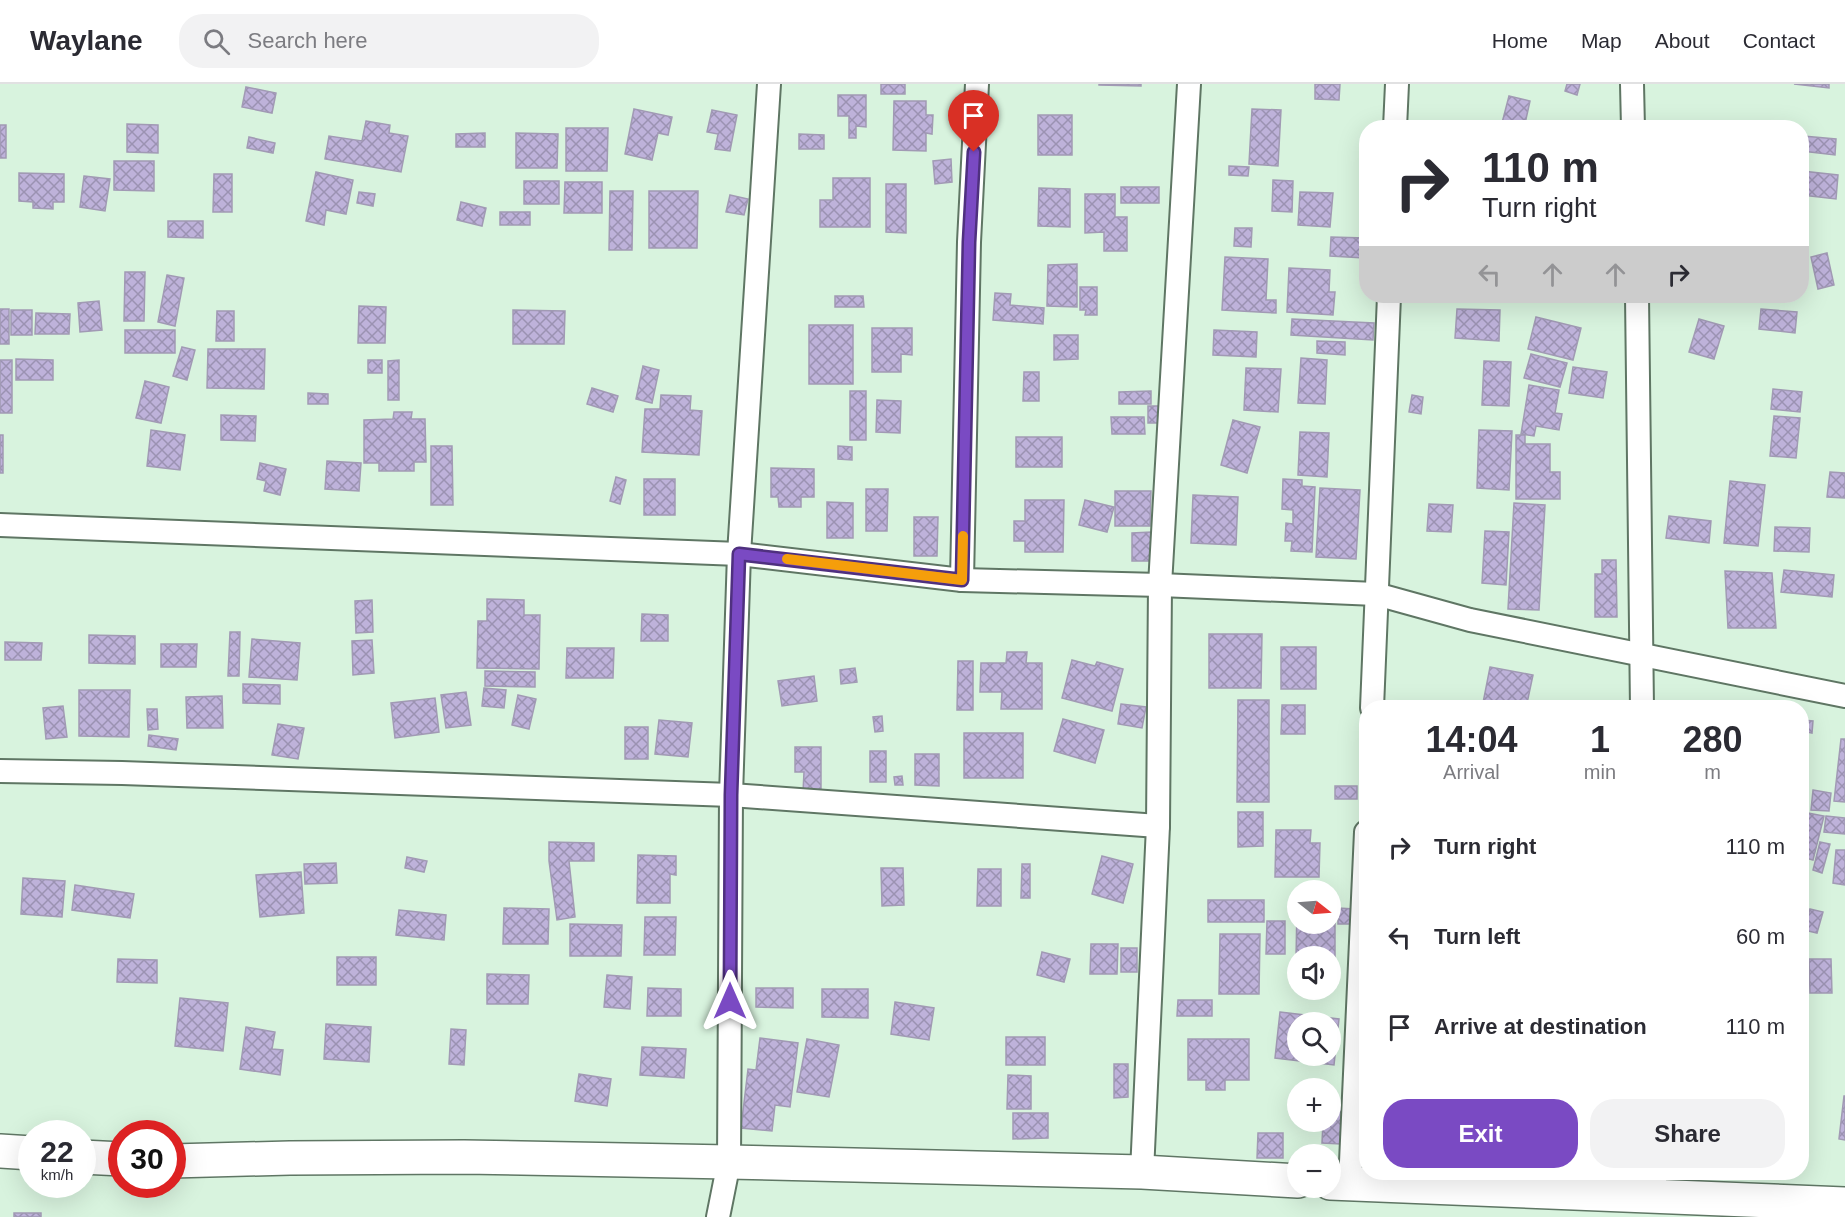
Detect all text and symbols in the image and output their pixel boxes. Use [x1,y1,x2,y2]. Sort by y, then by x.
search box [179,14,599,68]
text: Waylane [30,25,143,56]
icon: search [200,25,233,58]
text: Search here [248,28,367,53]
text: Home [1492,29,1548,52]
text: Map [1581,29,1622,52]
text: About [1655,29,1710,52]
text: Contact [1743,29,1815,52]
pin [948,90,999,152]
icon: arrive [957,99,990,132]
icon: right [1383,144,1461,222]
text: 110 m [1482,144,1599,191]
text: Turn right [1482,193,1597,223]
icon: left [1473,258,1506,291]
icon: ahead [1536,258,1569,291]
icon: ahead [1599,258,1632,291]
icon: right [1662,258,1695,291]
text: 14:04 [1425,719,1517,760]
text: 1 [1590,719,1610,760]
text: 280 [1682,719,1743,760]
text: Arrival [1443,761,1500,783]
text: min [1584,761,1616,783]
text: m [1704,761,1721,783]
icon: right [1383,831,1416,864]
text: Turn right [1434,834,1536,859]
text: 110 m [1725,834,1785,859]
north arrow [1287,880,1341,934]
map controls [1287,880,1341,1198]
icon: left [1383,921,1416,954]
text: Turn left [1434,924,1520,949]
text: 60 m [1736,924,1785,949]
button: sound [1287,946,1341,1000]
position arrow [698,969,762,1033]
icon: arrive [1383,1011,1416,1044]
button: search [1287,1012,1341,1066]
text: Arrive at destination [1434,1014,1647,1039]
text: 110 m [1725,1014,1785,1039]
button: + [1287,1078,1341,1132]
button: Exit [1383,1099,1578,1168]
button: Share [1590,1099,1785,1168]
speed limit sign: 30 [108,1120,186,1198]
text: 22 [40,1135,74,1168]
button: − [1287,1144,1341,1198]
text: km/h [41,1166,73,1183]

